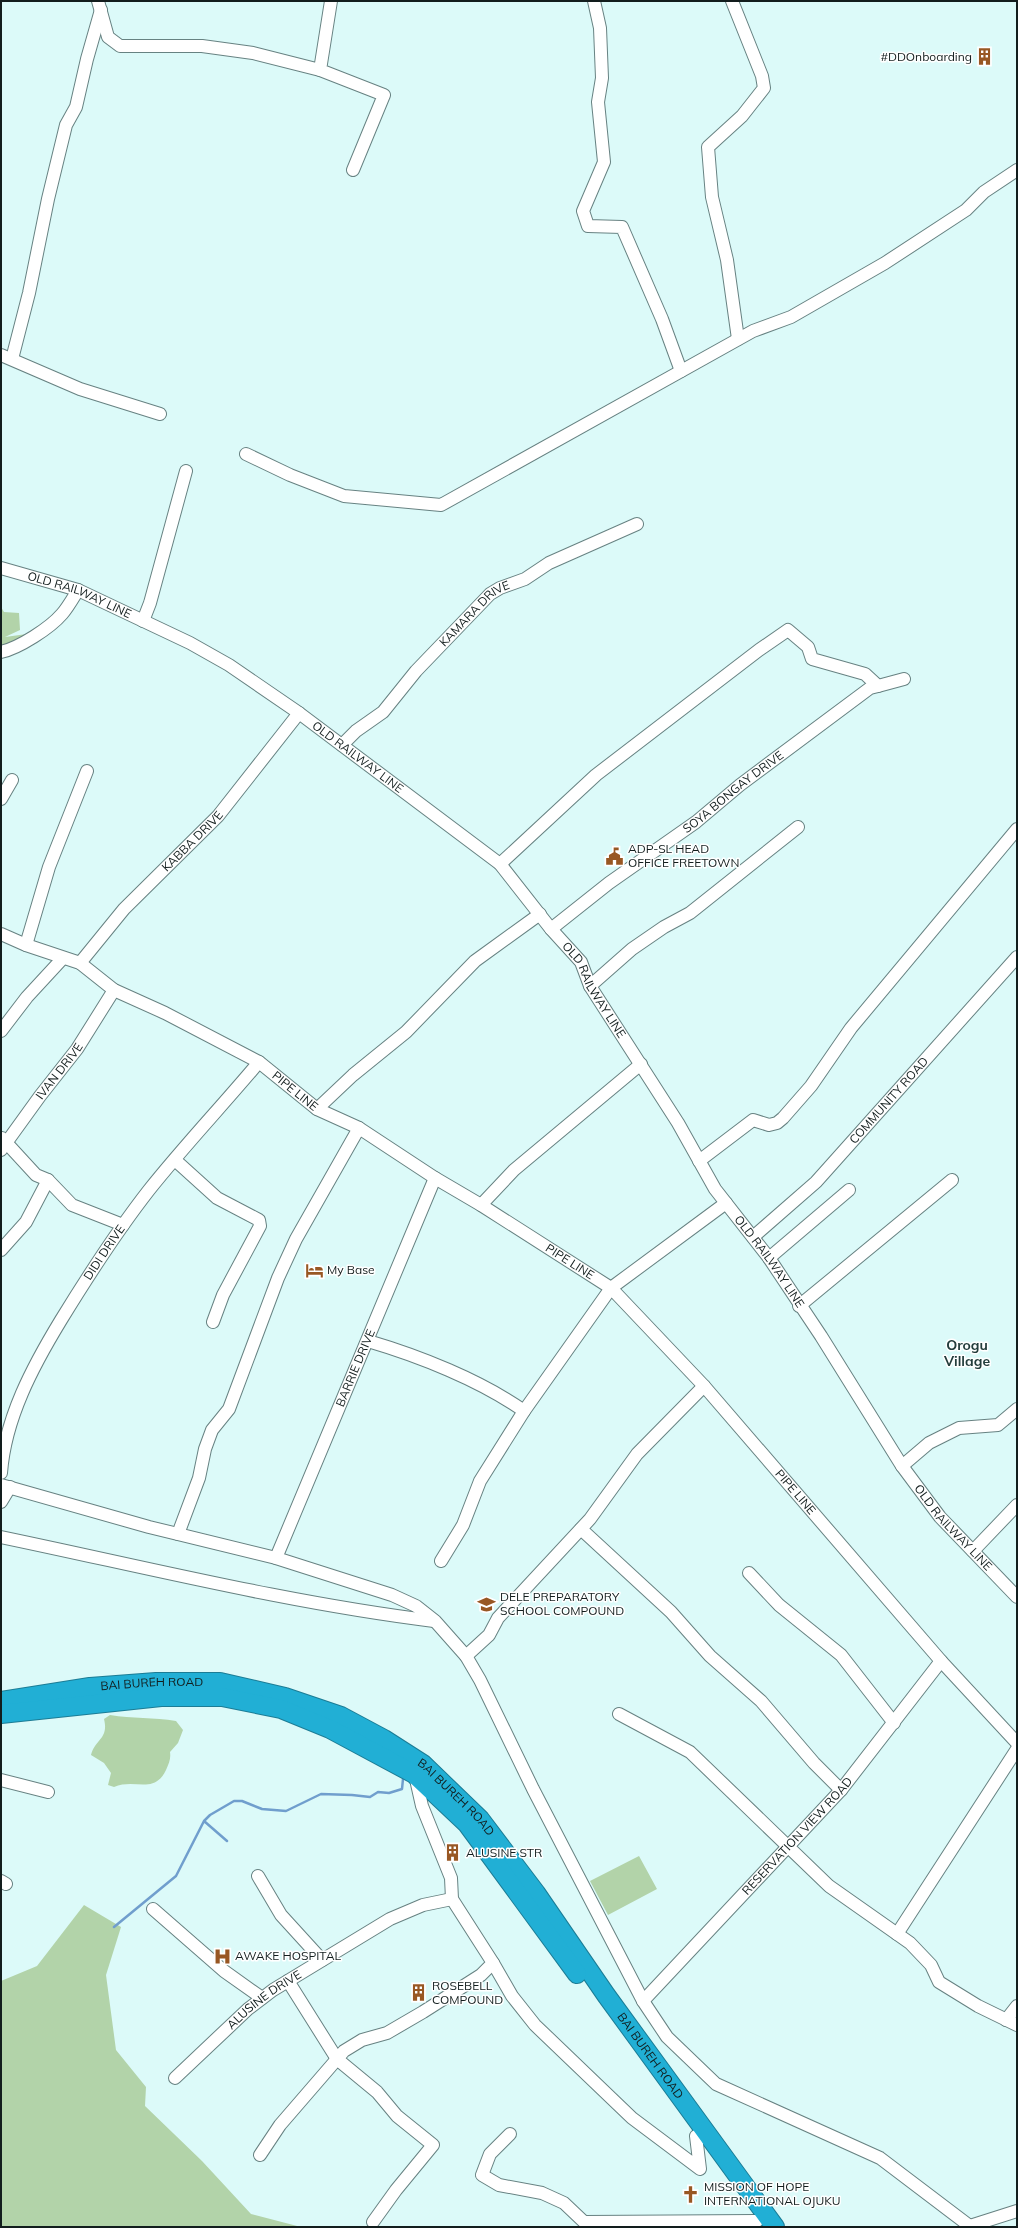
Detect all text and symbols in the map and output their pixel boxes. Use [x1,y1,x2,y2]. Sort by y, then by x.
building icon: #DDOnboarding [975,47,995,67]
place label: #DDOnboarding [881,49,972,64]
street label: OLD RAILWAY LINE [26,568,134,621]
street label: KAMARA DRIVE [436,577,512,649]
street label: OLD RAILWAY LINE [309,718,407,796]
street label: SOYA BONGAY DRIVE [680,747,786,836]
street label: KABBA DRIVE [158,808,226,874]
place label: ADP-SL HEAD OFFICE FREETOWN [628,841,739,870]
public building icon: ADP-SL HEAD OFFICE FREETOWN [605,846,625,866]
street label: OLD RAILWAY LINE [559,939,629,1040]
street label: IVAN DRIVE [32,1040,86,1102]
street label: COMMUNITY ROAD [846,1053,931,1147]
street label: PIPE LINE [269,1068,321,1114]
street label: OLD RAILWAY LINE [731,1212,808,1310]
street label: DIDI DRIVE [80,1222,128,1283]
street label: PIPE LINE [543,1240,597,1282]
hotel icon: My Base [304,1260,324,1280]
place label: My Base [327,1262,375,1277]
street label: BARRIE DRIVE [332,1327,378,1409]
district label: Orogu Village [943,1336,990,1370]
street label: PIPE LINE [772,1466,819,1517]
street label: OLD RAILWAY LINE [911,1481,995,1573]
place label: DELE PREPARATORY SCHOOL COMPOUND [500,1589,624,1618]
school or university icon: DELE PREPARATORY SCHOOL COMPOUND [477,1594,497,1614]
street label: BAI BUREH ROAD [100,1674,203,1693]
street label: BAI BUREH ROAD [415,1755,498,1838]
street label: RESERVATION VIEW ROAD [739,1774,855,1898]
building icon: ALUSINE STR [443,1843,463,1863]
place label: ALUSINE STR [466,1845,542,1860]
hospital icon: AWAKE HOSPITAL [212,1946,232,1966]
place label: AWAKE HOSPITAL [235,1948,341,1963]
street label: ALUSINE DRIVE [223,1967,304,2032]
place label: ROSEBELL COMPOUND [432,1978,503,2007]
building icon: ROSEBELL COMPOUND [409,1983,429,2003]
street label: BAI BUREH ROAD [614,2009,687,2101]
place label: MISSION OF HOPE INTERNATIONAL OJUKU [704,2179,840,2208]
church icon: MISSION OF HOPE INTERNATIONAL OJUKU [681,2184,701,2204]

